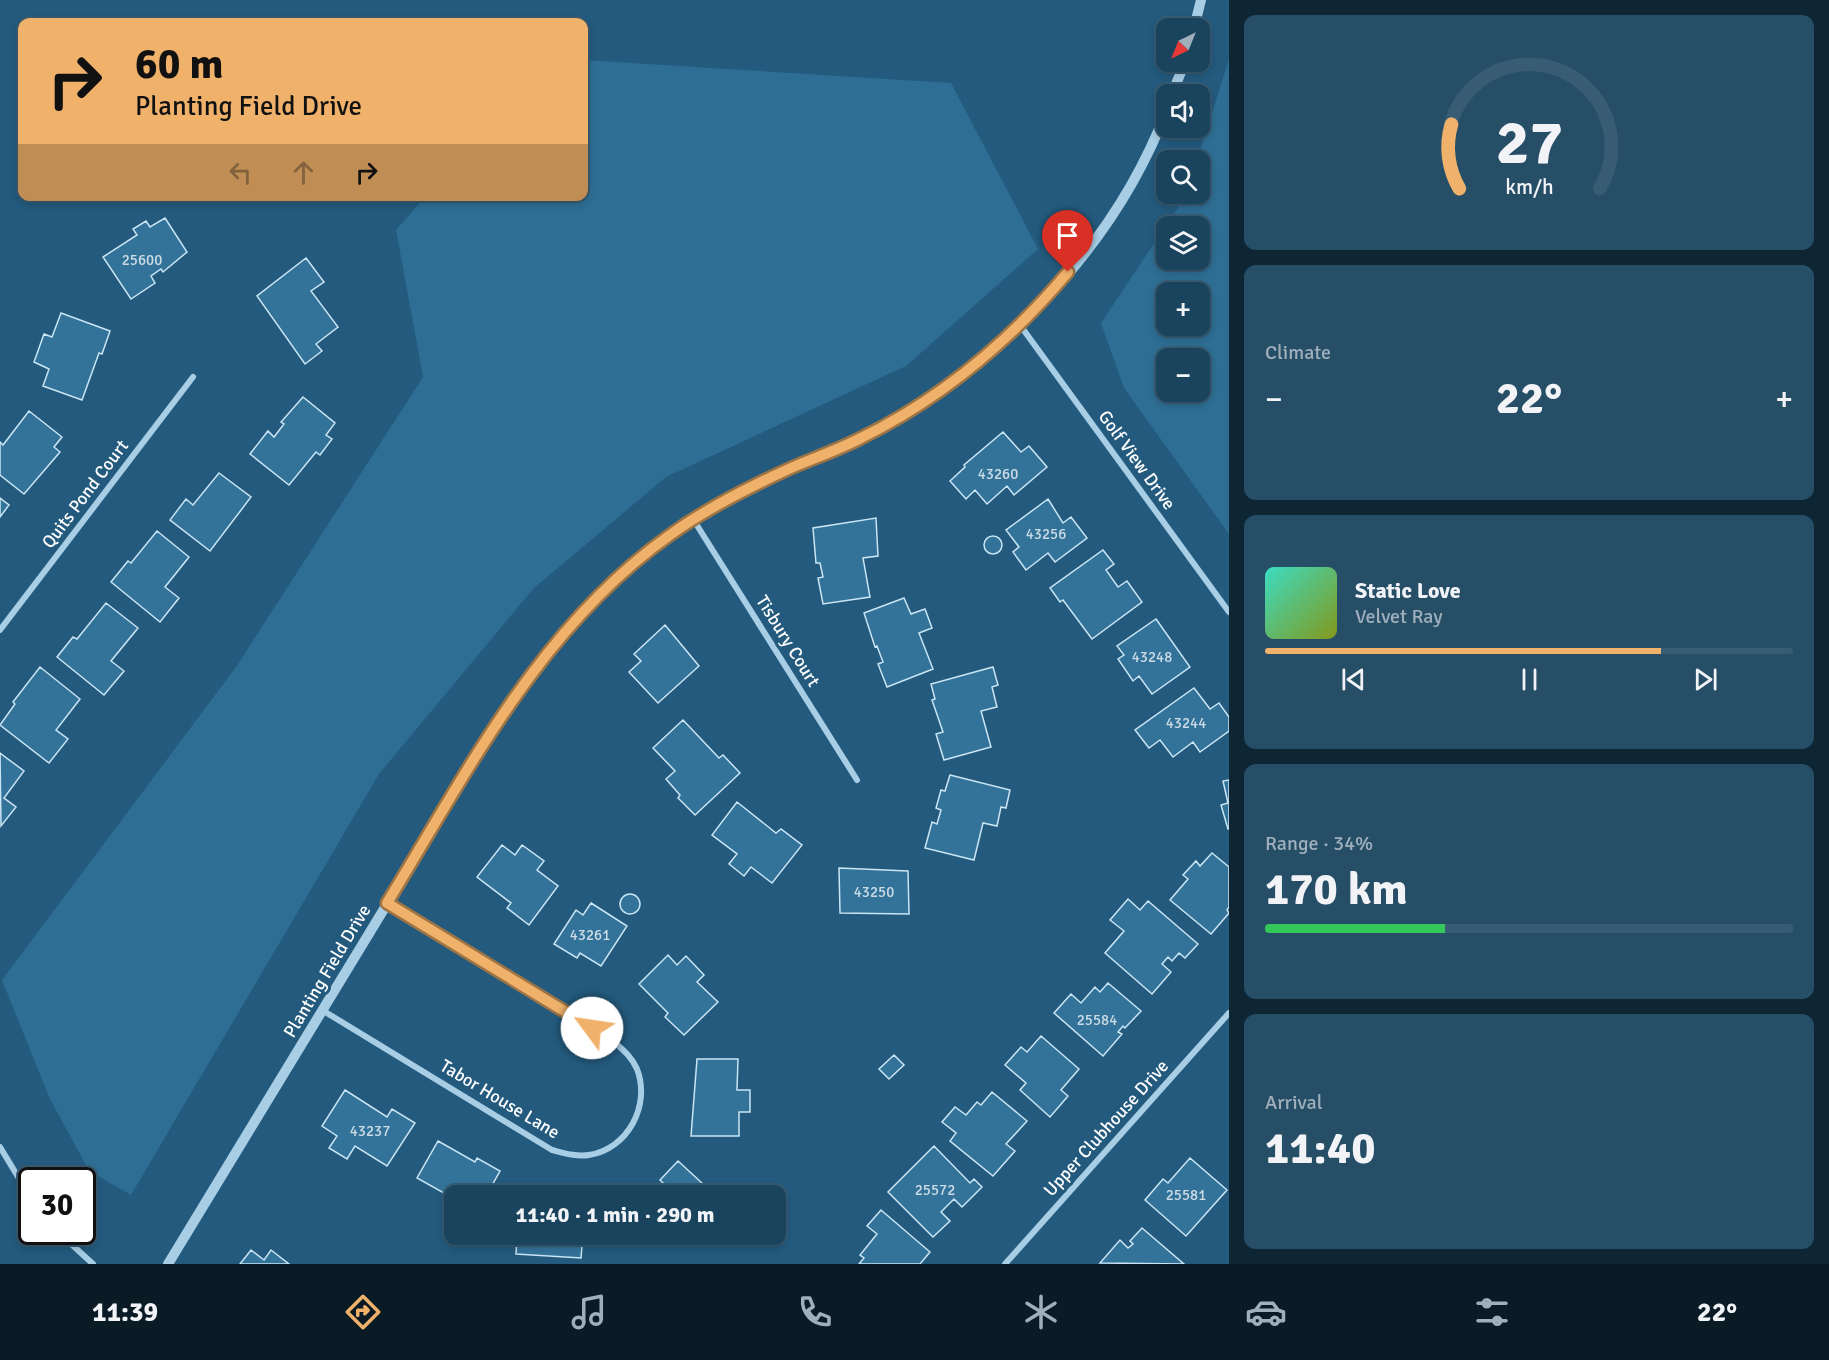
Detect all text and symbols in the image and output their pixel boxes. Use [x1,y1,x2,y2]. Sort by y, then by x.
north arrow [1156,18,1210,72]
map controls [1156,18,1210,402]
text: 60 m [135,39,224,90]
icon: right [36,42,114,120]
button: sound [1156,84,1210,138]
text: Planting Field Drive [135,90,362,123]
text: 27 [1495,105,1563,182]
button: search [1156,150,1210,204]
icon: left [224,156,257,189]
icon: ahead [287,156,320,189]
icon: right [350,156,383,189]
text: km/h [1505,175,1553,201]
pin [1042,210,1093,272]
button: layers [1156,216,1210,270]
icon: arrive [1051,219,1084,252]
house number: 25600 [122,251,162,269]
button: + [1156,282,1210,336]
text: Climate [1265,340,1331,365]
button: − [1156,348,1210,402]
text: 22° [1496,371,1562,426]
text: − [1265,379,1283,420]
text: + [1775,379,1793,420]
street label: Golf View Drive [1094,406,1180,514]
street label: Quits Pond Court [37,435,133,553]
house number: 43260 [978,465,1018,483]
house number: 43256 [1026,525,1066,543]
text: Static Love [1355,577,1461,604]
street label: Tisbury Court [751,591,825,691]
text: Velvet Ray [1355,604,1443,629]
house number: 43248 [1132,648,1172,666]
icon: previous [1337,663,1370,696]
icon: pause [1513,663,1546,696]
icon: next [1689,663,1722,696]
house number: 43244 [1166,714,1206,732]
text: Range · 34% [1265,831,1373,856]
text: 170 km [1265,862,1408,917]
house number: 43250 [854,883,894,901]
street label: Planting Field Drive [279,900,375,1042]
house number: 43261 [570,926,610,944]
position arrow [560,996,624,1060]
house number: 25584 [1077,1011,1117,1029]
street label: Tabor House Lane [436,1055,564,1143]
street label: Upper Clubhouse Drive [1039,1055,1173,1201]
text: Arrival [1265,1090,1323,1115]
text: 11:40 [1265,1121,1375,1176]
house number: 43237 [350,1122,390,1140]
speed limit sign: 30 [18,1167,96,1245]
house number: 25572 [915,1181,955,1199]
house number: 25581 [1166,1186,1206,1204]
text: 11:40 · 1 min · 290 m [515,1201,715,1228]
icon: directions [342,1291,384,1333]
icon: music [568,1291,610,1333]
icon: phone [794,1291,836,1333]
icon: climate [1020,1291,1062,1333]
icon: car [1245,1291,1287,1333]
icon: filters [1471,1291,1513,1333]
text: 11:39 [92,1296,158,1329]
text: 22° [1697,1296,1737,1329]

